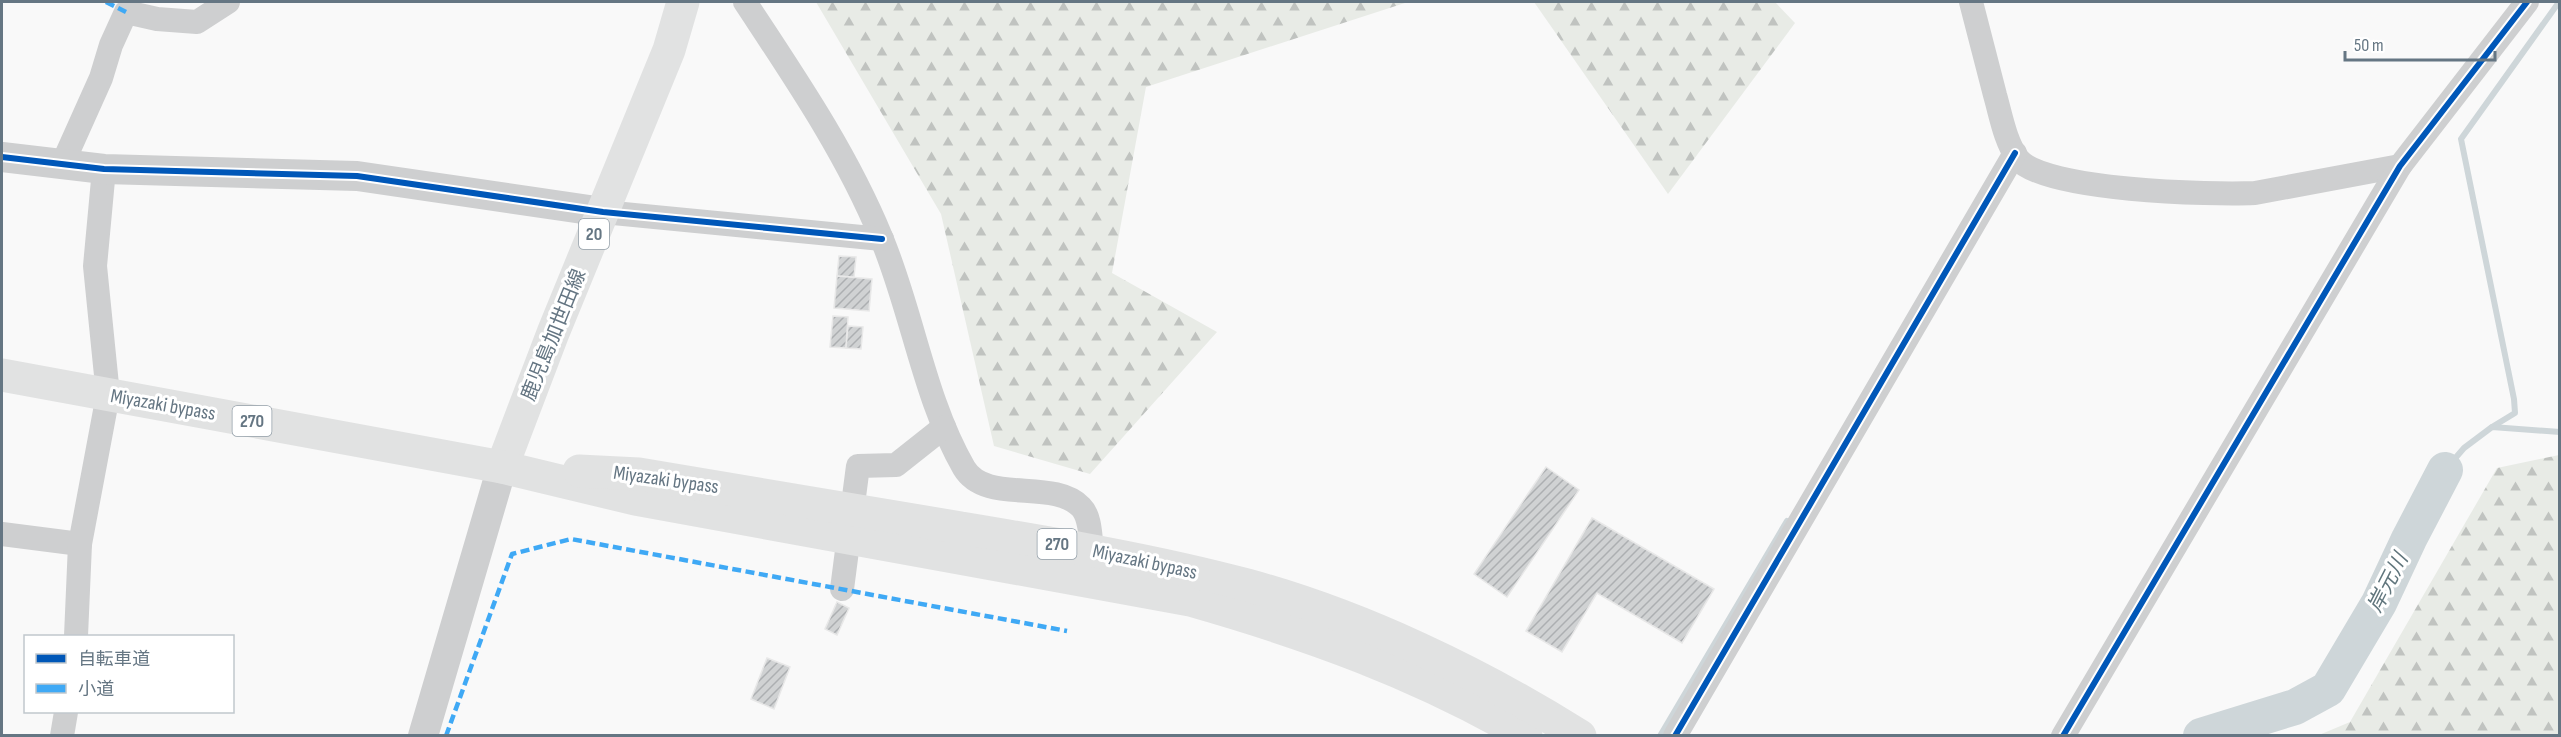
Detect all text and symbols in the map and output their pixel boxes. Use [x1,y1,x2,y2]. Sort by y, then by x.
scale bar [2345,24,2495,62]
text: 50 m [2354,35,2384,56]
road number: 20 [579,219,609,249]
street label: 鹿児島加世田線 [517,266,591,404]
street label: Miyazaki bypass [109,384,217,426]
road number: 270 [232,406,272,436]
street label: Miyazaki bypass [612,461,720,499]
road number: 270 [1038,529,1076,559]
street label: Miyazaki bypass [1091,539,1199,585]
water label: 岸元川 [2363,547,2414,617]
legend [24,635,234,713]
text: 自転車道 [78,649,150,670]
text: 小道 [78,679,114,700]

